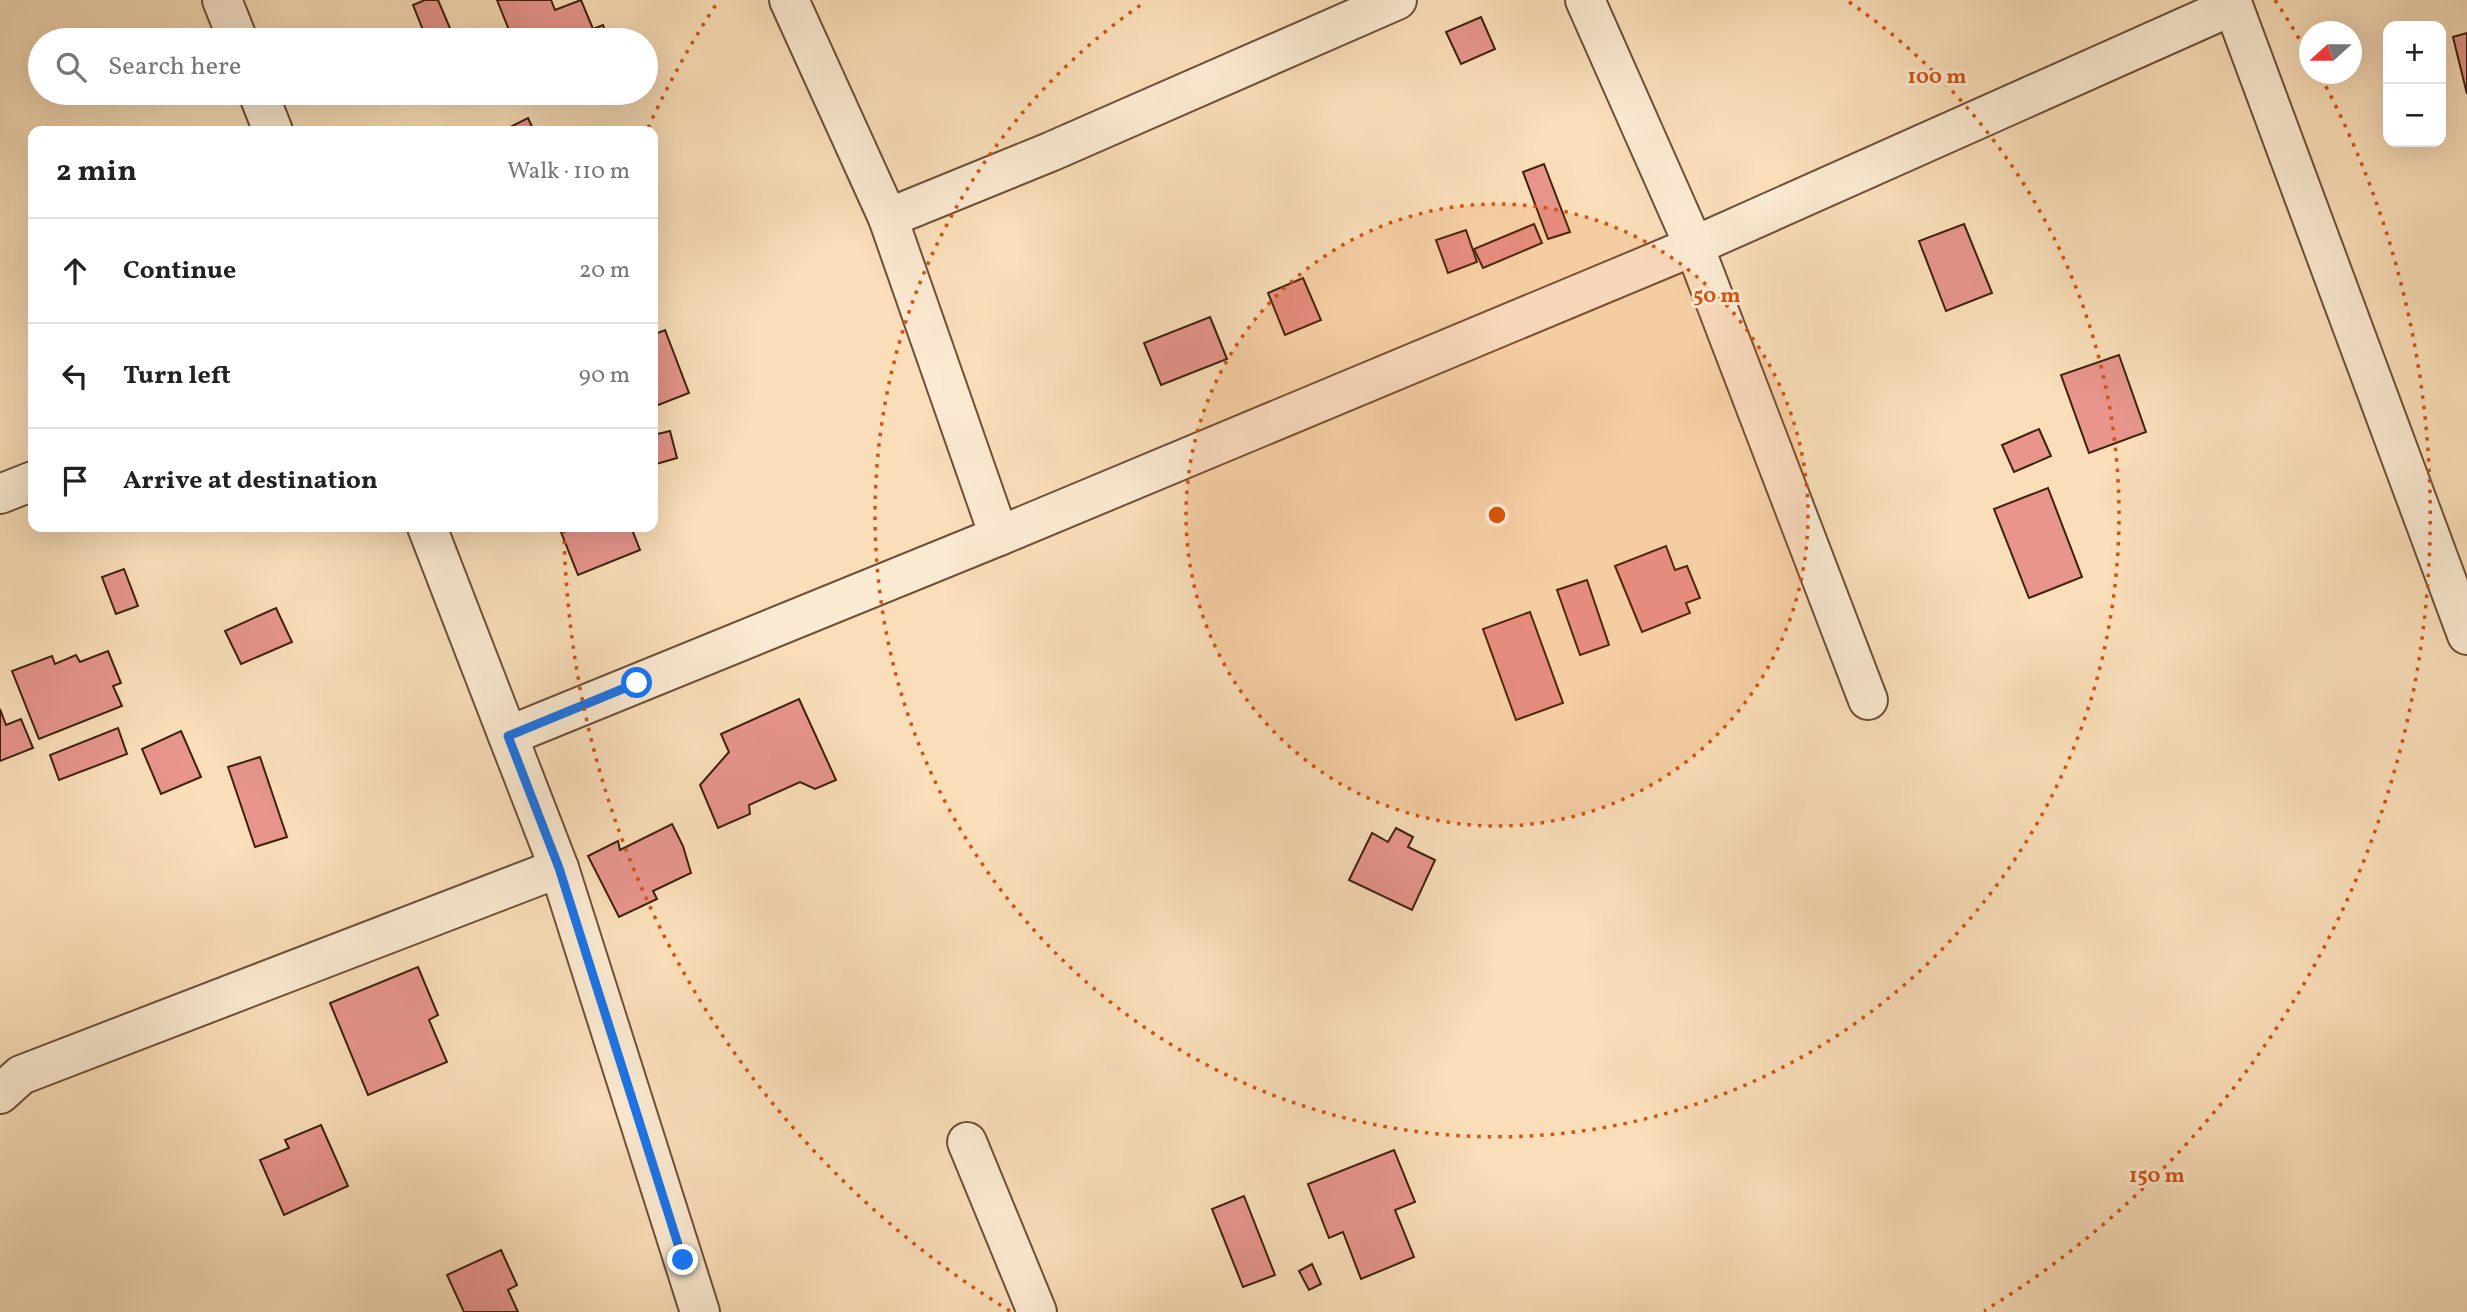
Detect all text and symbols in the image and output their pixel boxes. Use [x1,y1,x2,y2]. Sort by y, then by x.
north arrow [2299,21,2362,84]
map controls [2383,21,2446,147]
button: + [2383,21,2446,84]
search box [28,28,658,105]
icon: search [52,48,90,86]
text: Search here [108,49,241,85]
text: 100 m [1907,63,1967,92]
button: − [2383,84,2446,147]
text: 2 min [56,151,137,193]
text: Walk · 110 m [507,156,630,188]
icon: ahead [56,252,94,290]
text: Continue [123,253,236,289]
text: 20 m [579,255,630,287]
text: 50 m [1693,282,1741,311]
icon: left [56,357,94,395]
text: Turn left [123,358,231,394]
text: 90 m [579,360,630,392]
icon: arrive [56,462,94,500]
text: Arrive at destination [123,463,378,499]
centre of rings [1485,503,1509,527]
route start [621,667,652,698]
text: 150 m [2129,1162,2185,1191]
route end [667,1244,698,1275]

